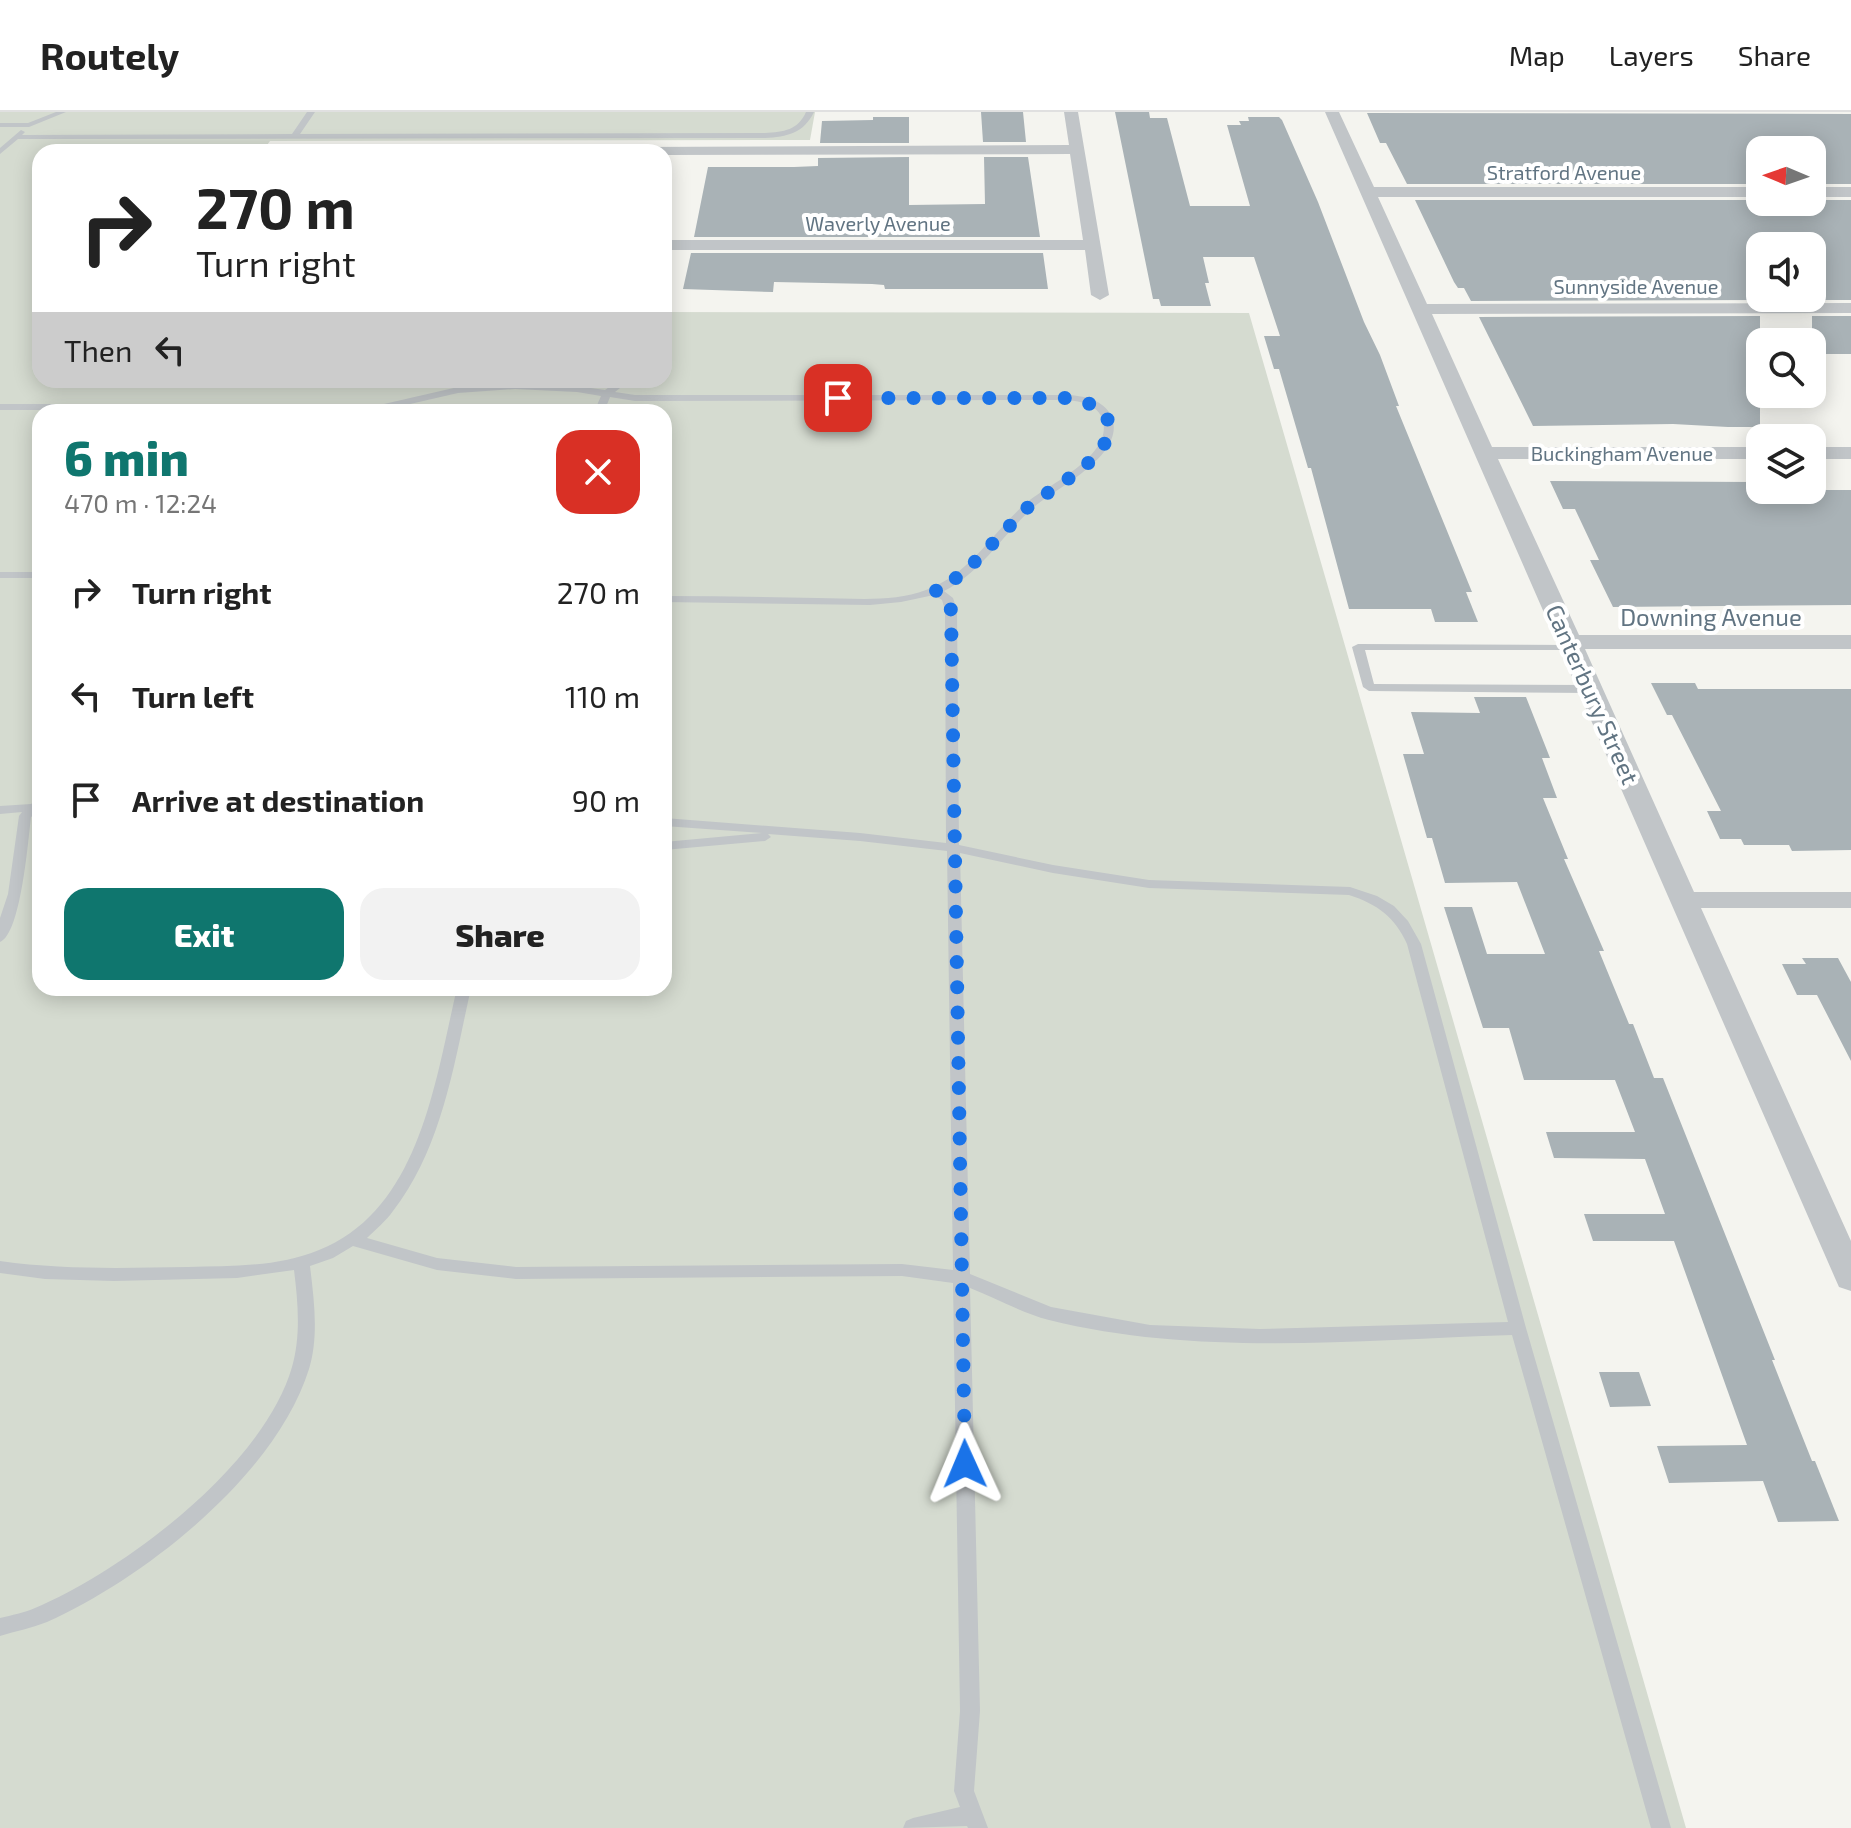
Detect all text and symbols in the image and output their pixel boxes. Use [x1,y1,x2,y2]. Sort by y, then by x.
text: Routely [40,32,179,78]
text: Map [1509,38,1565,72]
text: Layers [1609,38,1694,72]
text: Share [1738,38,1811,72]
north arrow [1746,136,1826,216]
map controls [1746,136,1826,504]
street label: Stratford Avenue [1487,160,1641,184]
text: 270 m [196,173,355,240]
icon: right [64,176,168,280]
street label: Waverly Avenue [805,211,951,235]
button: sound [1746,232,1826,312]
text: Turn right [196,241,356,284]
street label: Sunnyside Avenue [1554,274,1718,298]
icon: left [148,328,192,372]
button: search [1746,328,1826,408]
text: Then [64,332,132,368]
pin [804,364,872,432]
icon: arrive [816,376,860,420]
button: layers [1746,424,1826,504]
text: 6 min [64,428,189,486]
button: close [556,430,640,514]
street label: Buckingham Avenue [1531,441,1713,465]
text: 470 m · 12:24 [64,487,217,518]
icon: right [64,570,108,614]
text: Turn right [132,574,272,610]
text: 270 m [557,574,640,610]
street label: Canterbury Street [1540,600,1646,788]
street label: Downing Avenue [1620,602,1802,631]
icon: left [64,674,108,718]
text: Turn left [132,678,254,714]
text: 110 m [565,678,640,714]
icon: arrive [64,778,108,822]
text: Arrive at destination [132,782,424,818]
text: 90 m [572,782,640,818]
button: Exit [64,888,344,980]
button: Share [360,888,640,980]
position arrow [923,1422,1007,1506]

